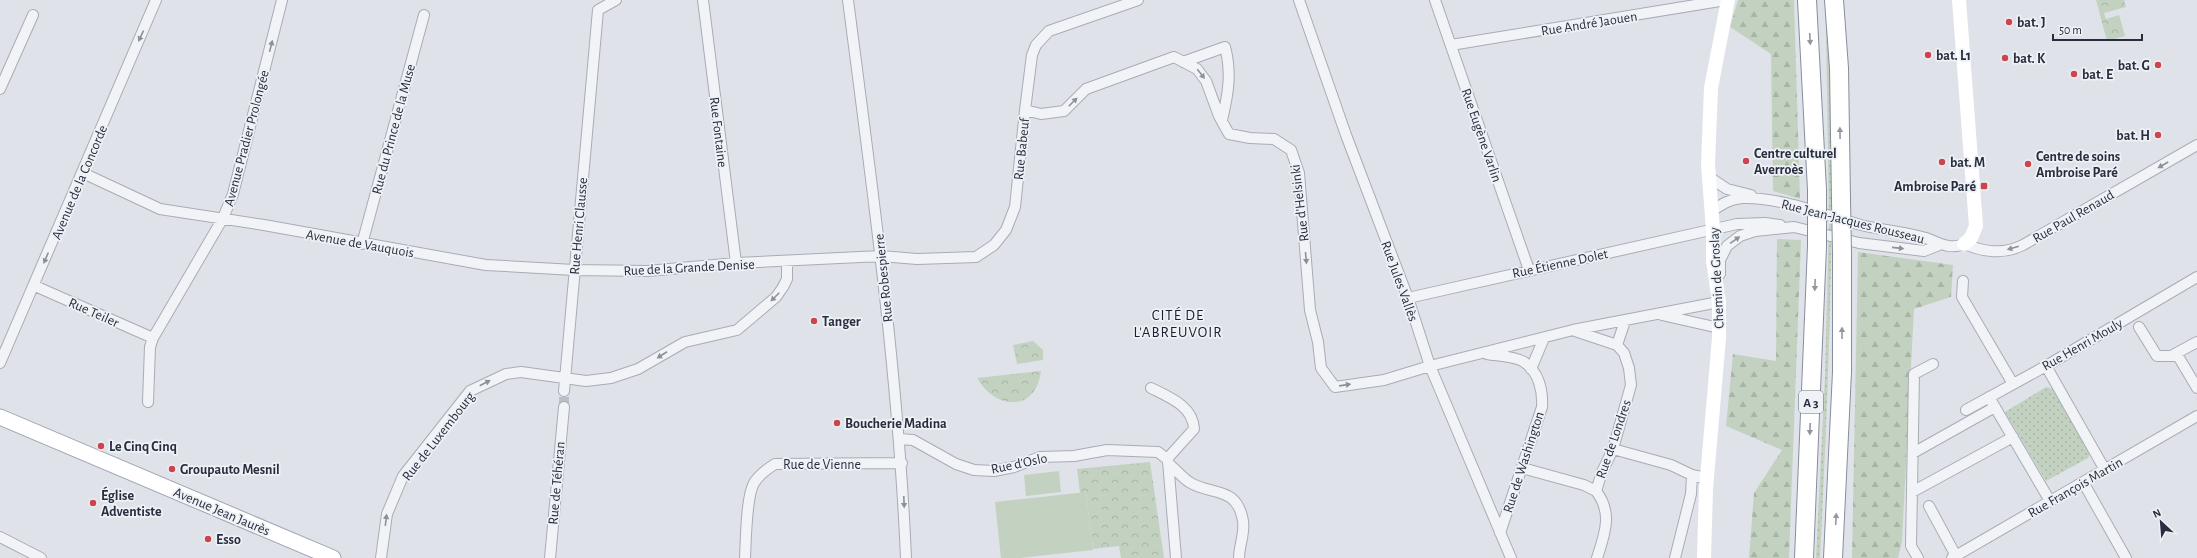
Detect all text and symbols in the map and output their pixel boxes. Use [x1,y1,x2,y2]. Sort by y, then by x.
street label: Rue André Jaouen [1540,9,1638,39]
place label: bat. J [2017,16,2046,30]
scale bar [2053,16,2142,42]
marker: bat. J [2004,17,2014,27]
text: 50 m [2059,24,2082,36]
one-way arrow [138,30,144,41]
one-way arrow [1806,33,1813,45]
one-way arrow [268,40,274,52]
place label: bat. L1 [1936,49,1971,63]
marker: bat. L1 [1923,50,1933,60]
place label: bat. K [2013,52,2046,66]
marker: bat. K [2000,53,2010,63]
place label: bat. G [2118,59,2150,73]
marker: bat. G [2153,60,2163,70]
street label: Rue du Prince de la Muse [370,63,418,196]
place label: bat. E [2082,68,2113,82]
street label: Avenue Pradier Prolongée [222,69,272,208]
one-way arrow [1197,69,1205,80]
marker: bat. E [2069,69,2079,79]
street label: Rue Eugène Varlin [1458,87,1504,184]
street label: Rue Fontaine [707,96,729,168]
one-way arrow [1068,97,1078,107]
street label: Rue Babeuf [1012,117,1032,181]
street label: Avenue de la Concorde [50,123,110,242]
one-way arrow [1837,126,1843,139]
place label: bat. H [2116,129,2150,143]
marker: bat. H [2153,130,2163,140]
place label: Centre culturel Averroès [1754,147,1837,177]
place label: Centre de soins Ambroise Paré [2036,150,2120,180]
marker: Centre culturel Averroès [1741,156,1751,166]
place label: bat. M [1950,156,1985,170]
marker: bat. M [1937,157,1947,167]
marker: Centre de soins Ambroise Paré [2023,159,2033,169]
one-way arrow [2157,161,2169,168]
street label: Rue d'Helsinki [1288,163,1312,242]
street label: Rue Henri Clausse [568,177,590,275]
place label: Ambroise Paré [1894,180,1976,194]
marker: Ambroise Paré [1979,181,1989,191]
street label: Rue Paul Renaud [2030,188,2117,246]
street label: Rue Jean-Jacques Rousseau [1780,197,1926,247]
street label: Chemin de Groslay [1707,227,1727,329]
street label: Avenue de Vauquois [305,228,415,260]
street label: Rue Robespierre [872,233,896,323]
one-way arrow [1730,236,1740,244]
street label: Rue Jules Vallès [1378,239,1420,323]
street label: Rue Étienne Dolet [1510,244,1610,281]
one-way arrow [1892,245,1904,251]
one-way arrow [2007,245,2019,251]
one-way arrow [1302,252,1309,264]
one-way arrow [43,253,49,265]
street label: Rue de la Grande Denise [623,258,755,278]
one-way arrow [1812,279,1818,292]
one-way arrow [770,292,780,302]
street label: Rue Teiler [66,296,121,330]
district label: CITÉ DE L'ABREUVOIR [1133,306,1223,340]
place label: Tanger [822,315,861,329]
marker: Tanger [809,316,819,326]
street label: Rue Henri Mouly [2040,316,2125,374]
one-way arrow [1839,326,1845,339]
one-way arrow [657,351,667,359]
one-way arrow [479,379,490,386]
one-way arrow [1338,382,1351,388]
street label: Rue de Luxembourg [400,390,478,484]
road number: A 3 [1799,391,1823,413]
street label: Rue de Londres [1594,398,1634,481]
street label: Rue de Washington [1501,410,1547,515]
place label: Boucherie Madina [845,417,947,431]
marker: Boucherie Madina [832,418,842,428]
one-way arrow [1807,423,1813,436]
place label: Le Cinq Cinq [109,440,177,454]
marker: Le Cinq Cinq [96,441,106,451]
street label: Rue de Téhéran [546,441,568,525]
street label: Rue d'Oslo [990,451,1049,477]
street label: Rue François Martin [2026,455,2125,521]
street label: Rue de Vienne [783,458,861,472]
place label: Groupauto Mesnil [180,463,280,477]
marker: Groupauto Mesnil [167,464,177,474]
street label: Avenue Jean Jaurès [171,485,272,539]
place label: Église Adventiste [101,486,162,519]
one-way arrow [900,496,907,508]
marker: Église Adventiste [88,498,98,508]
north arrow [2141,502,2181,542]
text: N [2151,507,2163,520]
one-way arrow [1832,513,1839,525]
one-way arrow [383,514,390,526]
place label: Esso [216,533,241,547]
marker: Esso [203,534,213,544]

